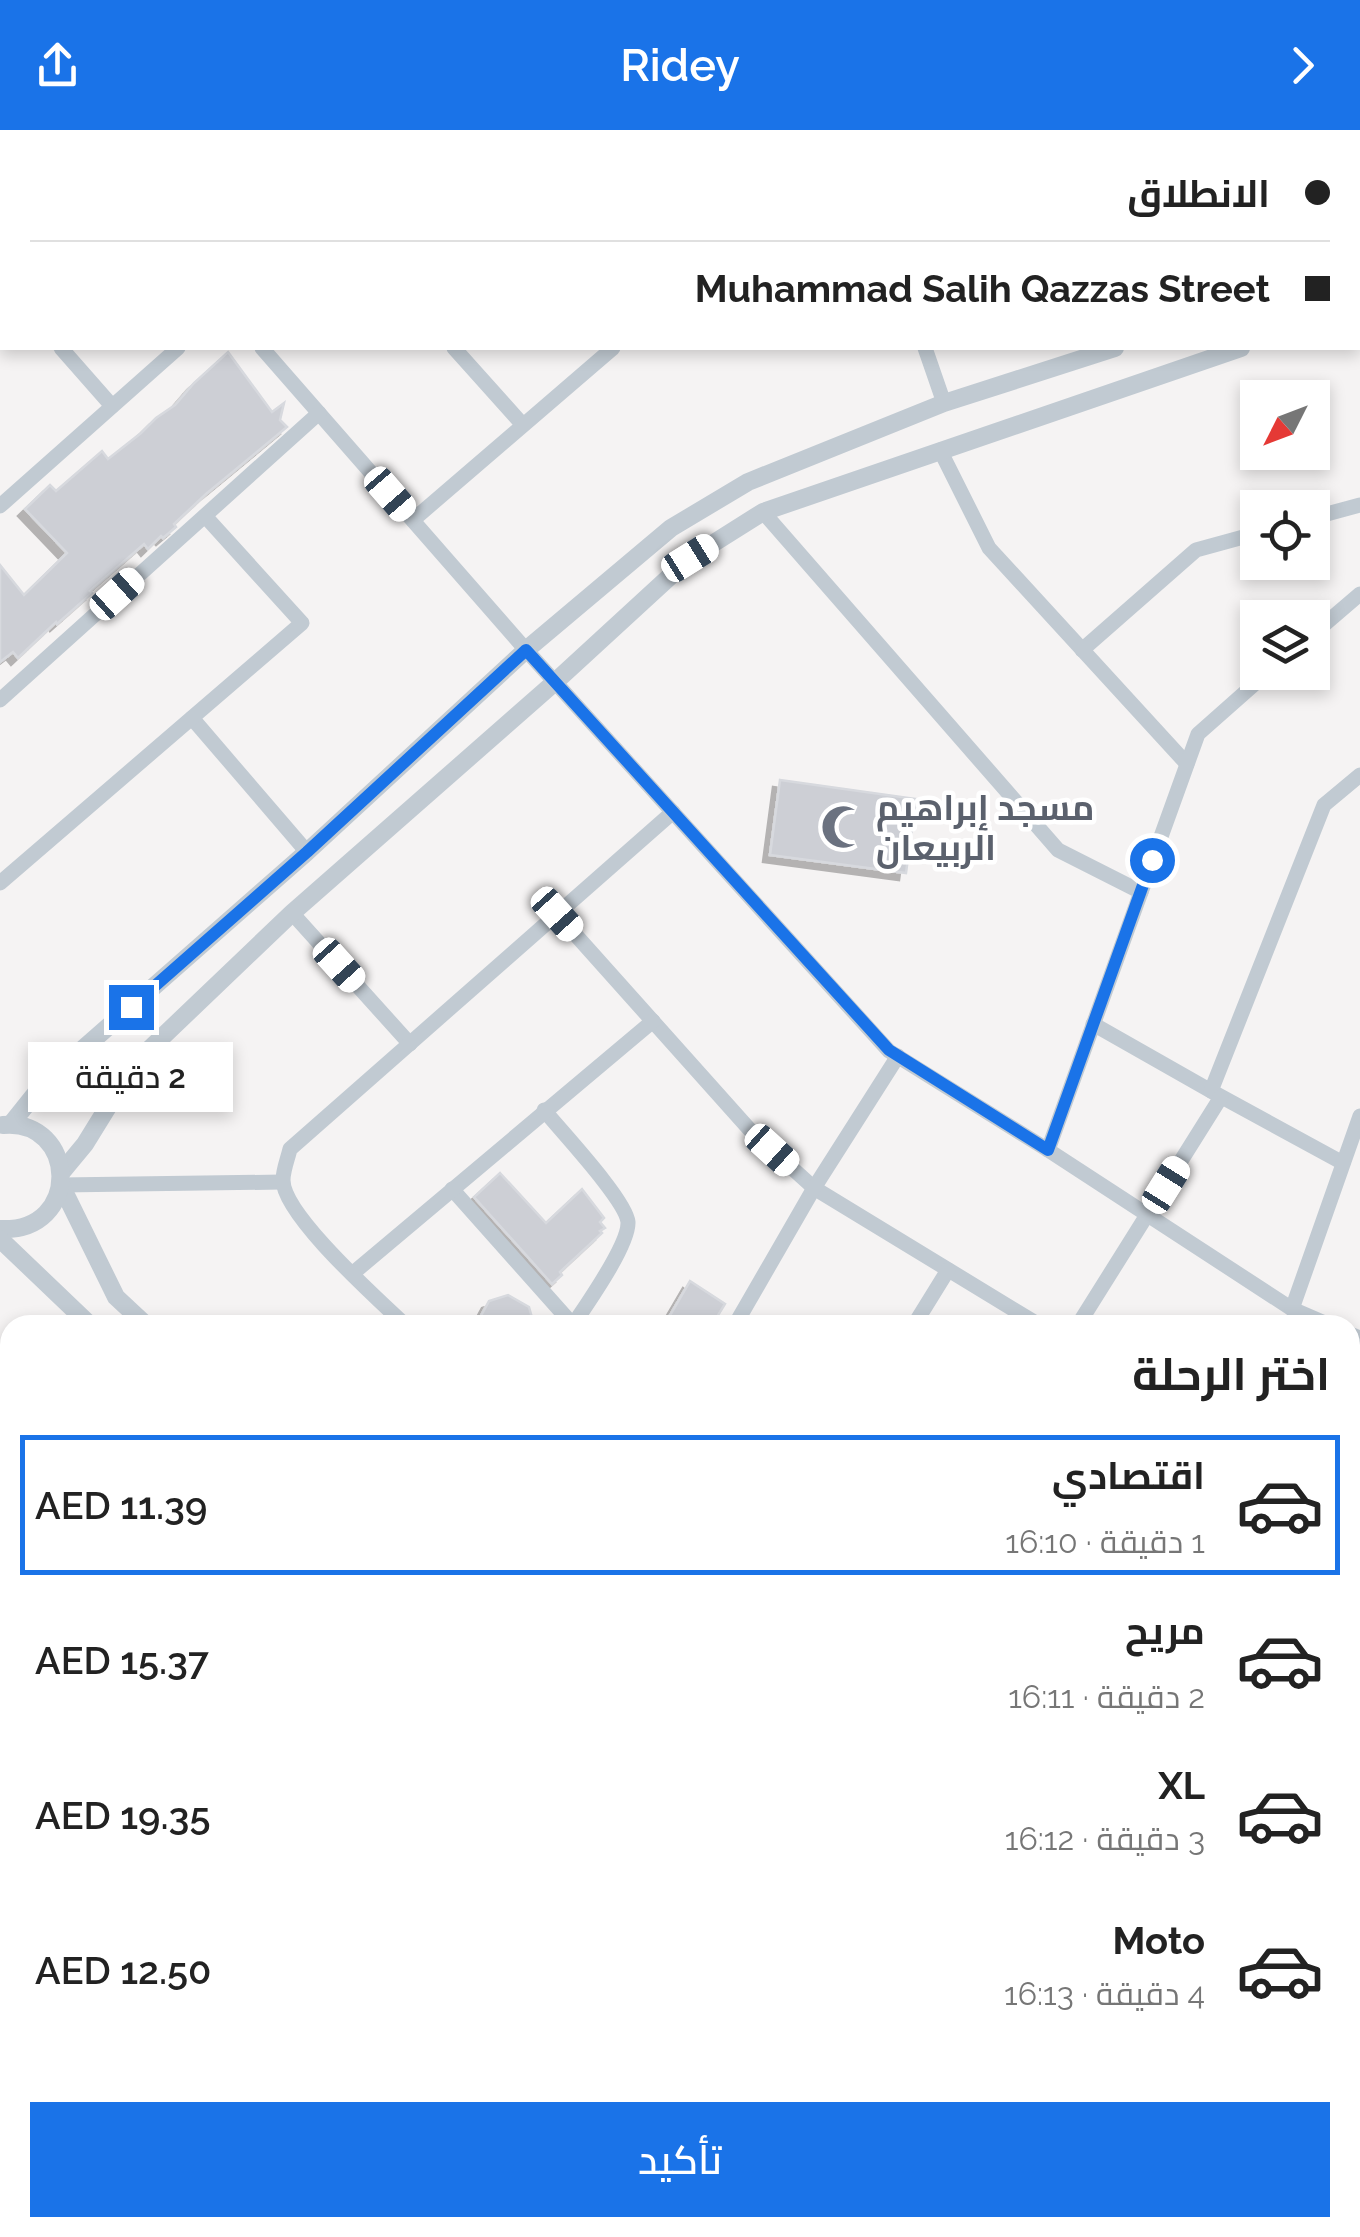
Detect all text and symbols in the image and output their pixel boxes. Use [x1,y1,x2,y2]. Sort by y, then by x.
icon: share [30,38,85,93]
icon: forward [1275,38,1330,93]
text: Ridey [620,39,740,92]
text: الانطلاق [1127,171,1270,216]
text: Muhammad Salih Qazzas Street [695,266,1270,311]
north arrow [1240,380,1330,470]
map controls [1240,380,1330,690]
car [359,462,421,526]
button: locate [1240,490,1330,580]
car [657,529,723,587]
car [85,563,149,625]
button: layers [1240,600,1330,690]
place label: مسجد إبراهيم الربيعان [876,787,1094,869]
mosque icon: مسجد إبراهيم الربيعان [819,803,867,851]
route start [1130,838,1175,883]
car [526,882,588,946]
car [308,933,370,997]
route end [109,985,154,1030]
callout: 2 دقيقة [28,1042,234,1112]
text: 2 دقيقة [75,1058,186,1095]
car [740,1119,804,1181]
car [1137,1152,1195,1218]
text: اختر الرحلة [1132,1348,1330,1401]
text: اقتصادي [1052,1453,1205,1498]
icon: car [1235,1460,1325,1550]
text: AED 11.39 [35,1483,207,1528]
text: 1 دقيقة · 16:10 [1005,1523,1205,1560]
text: مريح [1125,1608,1205,1653]
icon: car [1235,1615,1325,1705]
text: AED 15.37 [35,1638,209,1683]
text: 2 دقيقة · 16:11 [1008,1678,1205,1715]
text: XL [1158,1763,1205,1808]
icon: car [1235,1770,1325,1860]
text: AED 19.35 [35,1793,210,1838]
text: 3 دقيقة · 16:12 [1005,1820,1205,1857]
text: Moto [1112,1918,1205,1963]
icon: car [1235,1925,1325,2015]
text: AED 12.50 [35,1948,211,1993]
text: 4 دقيقة · 16:13 [1004,1975,1205,2012]
button: تأكيد [30,2102,1330,2217]

